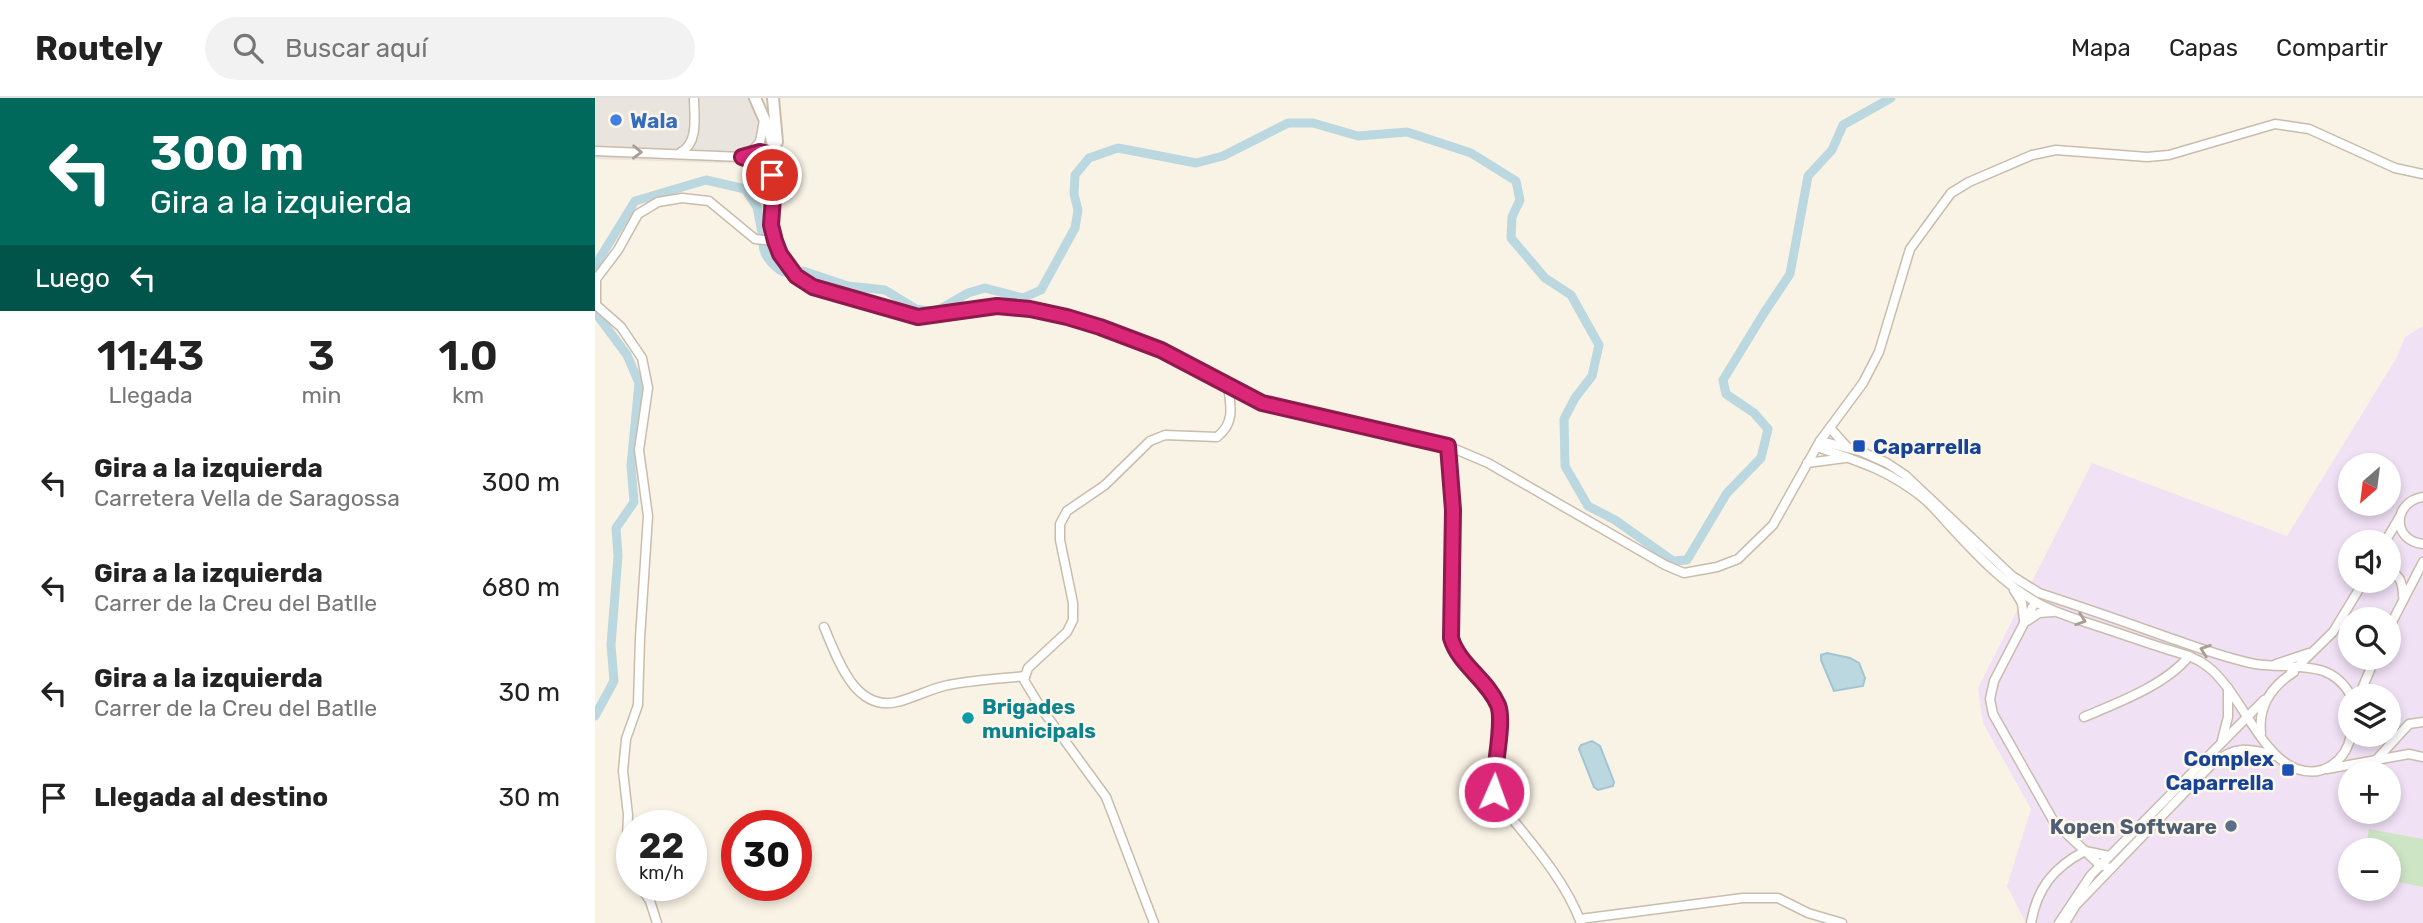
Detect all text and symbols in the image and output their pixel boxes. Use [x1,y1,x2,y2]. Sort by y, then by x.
search box [205,17,695,80]
text: Routely [35,29,163,68]
icon: search [229,29,267,67]
text: Buscar aquí [285,33,428,64]
text: Mapa [2071,34,2131,62]
text: Capas [2169,34,2238,62]
text: Compartir [2276,34,2388,62]
place label: Wala [630,108,678,133]
marker: Wala [608,112,624,128]
text: 300 m [150,124,304,182]
icon: left [35,126,126,217]
one-way arrow [632,144,642,160]
pin [742,145,802,205]
icon: arrive [753,156,791,194]
text: Gira a la izquierda [150,183,412,221]
icon: left [124,259,162,297]
text: Luego [35,263,110,294]
text: 11:43 [97,331,204,381]
text: 3 [308,331,335,381]
text: 1.0 [438,331,498,381]
text: Llegada [109,381,193,409]
text: min [301,381,341,409]
text: km [452,381,484,409]
place label: Caparrella [1873,434,1982,459]
marker: Caparrella [1851,438,1867,454]
text: Gira a la izquierda [94,453,323,484]
north arrow [2338,453,2401,516]
map controls [2338,453,2401,901]
icon: left [35,464,73,502]
text: 300 m [482,467,560,498]
text: Carretera Vella de Saragossa [94,484,400,512]
button: sound [2338,530,2401,593]
text: Gira a la izquierda [94,558,323,589]
icon: left [35,569,73,607]
text: 680 m [482,572,560,603]
text: Carrer de la Creu del Batlle [94,589,377,617]
button: search [2338,607,2401,670]
one-way arrow [2074,612,2086,626]
one-way arrow [2200,644,2212,658]
text: Gira a la izquierda [94,663,323,694]
icon: left [35,674,73,712]
text: 30 m [498,677,560,708]
button: layers [2338,684,2401,747]
text: Carrer de la Creu del Batlle [94,694,377,722]
place label: Brigades municipals [982,694,1096,743]
marker: Brigades municipals [960,710,976,726]
place label: Complex Caparrella [2165,746,2275,795]
position arrow [1457,755,1531,829]
button: + [2338,761,2401,824]
marker: Complex Caparrella [2280,762,2296,778]
icon: arrive [35,779,73,817]
text: Llegada al destino [94,782,328,813]
text: 30 m [498,782,560,813]
speed limit sign: 30 [721,810,812,901]
place label: Kopen Software [2050,814,2217,839]
marker: Kopen Software [2223,818,2239,834]
text: 22 [639,825,684,867]
button: − [2338,838,2401,901]
text: km/h [639,862,684,884]

